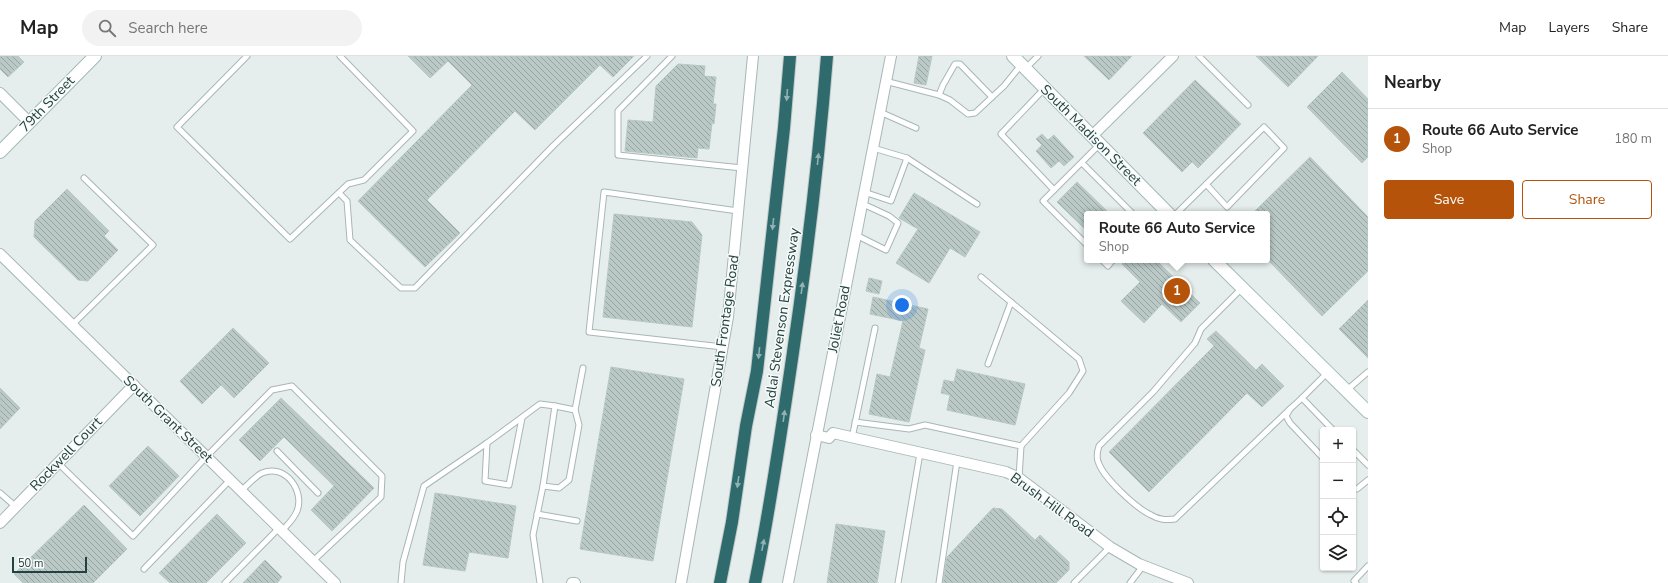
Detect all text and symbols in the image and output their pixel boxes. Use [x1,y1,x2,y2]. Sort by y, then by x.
search box [82,10,362,46]
text: Map [20,15,58,41]
icon: search [96,17,118,39]
text: Search here [128,18,208,38]
text: Map [1499,18,1526,37]
text: Layers [1548,18,1590,37]
text: Share [1612,18,1648,37]
text: Nearby [1384,71,1441,94]
street label: 79th Street [15,72,79,136]
street label: South Madison Street [1036,80,1146,190]
one-way arrow [783,89,790,101]
text: Route 66 Auto Service [1422,120,1578,140]
text: 1 [1393,130,1401,148]
text: 180 m [1614,130,1652,148]
text: Shop [1422,140,1452,158]
one-way arrow [815,153,821,165]
button: Save [1384,180,1514,219]
button: Share [1522,180,1652,219]
popup [1084,211,1270,263]
one-way arrow [770,218,776,230]
text: Route 66 Auto Service [1099,218,1255,238]
street label: Adlai Stevenson Expressway [760,226,804,409]
text: Shop [1099,238,1129,256]
street label: South Frontage Road [706,254,744,388]
pin: 1 [1164,276,1190,306]
one-way arrow [799,282,805,294]
street label: Joliet Road [823,284,855,355]
your location [892,295,912,315]
one-way arrow [755,347,762,359]
street label: South Grant Street [119,371,217,467]
one-way arrow [781,410,787,423]
street label: Rockwell Court [26,413,106,495]
map controls [1320,427,1356,571]
button: + [1320,427,1356,463]
button: − [1320,463,1356,499]
street label: Brush Hill Road [1006,468,1098,542]
one-way arrow [735,476,741,488]
button: locate [1320,499,1356,535]
button: layers [1320,535,1356,571]
one-way arrow [760,539,766,551]
scale bar [12,555,87,574]
text: 50 m [18,556,43,571]

